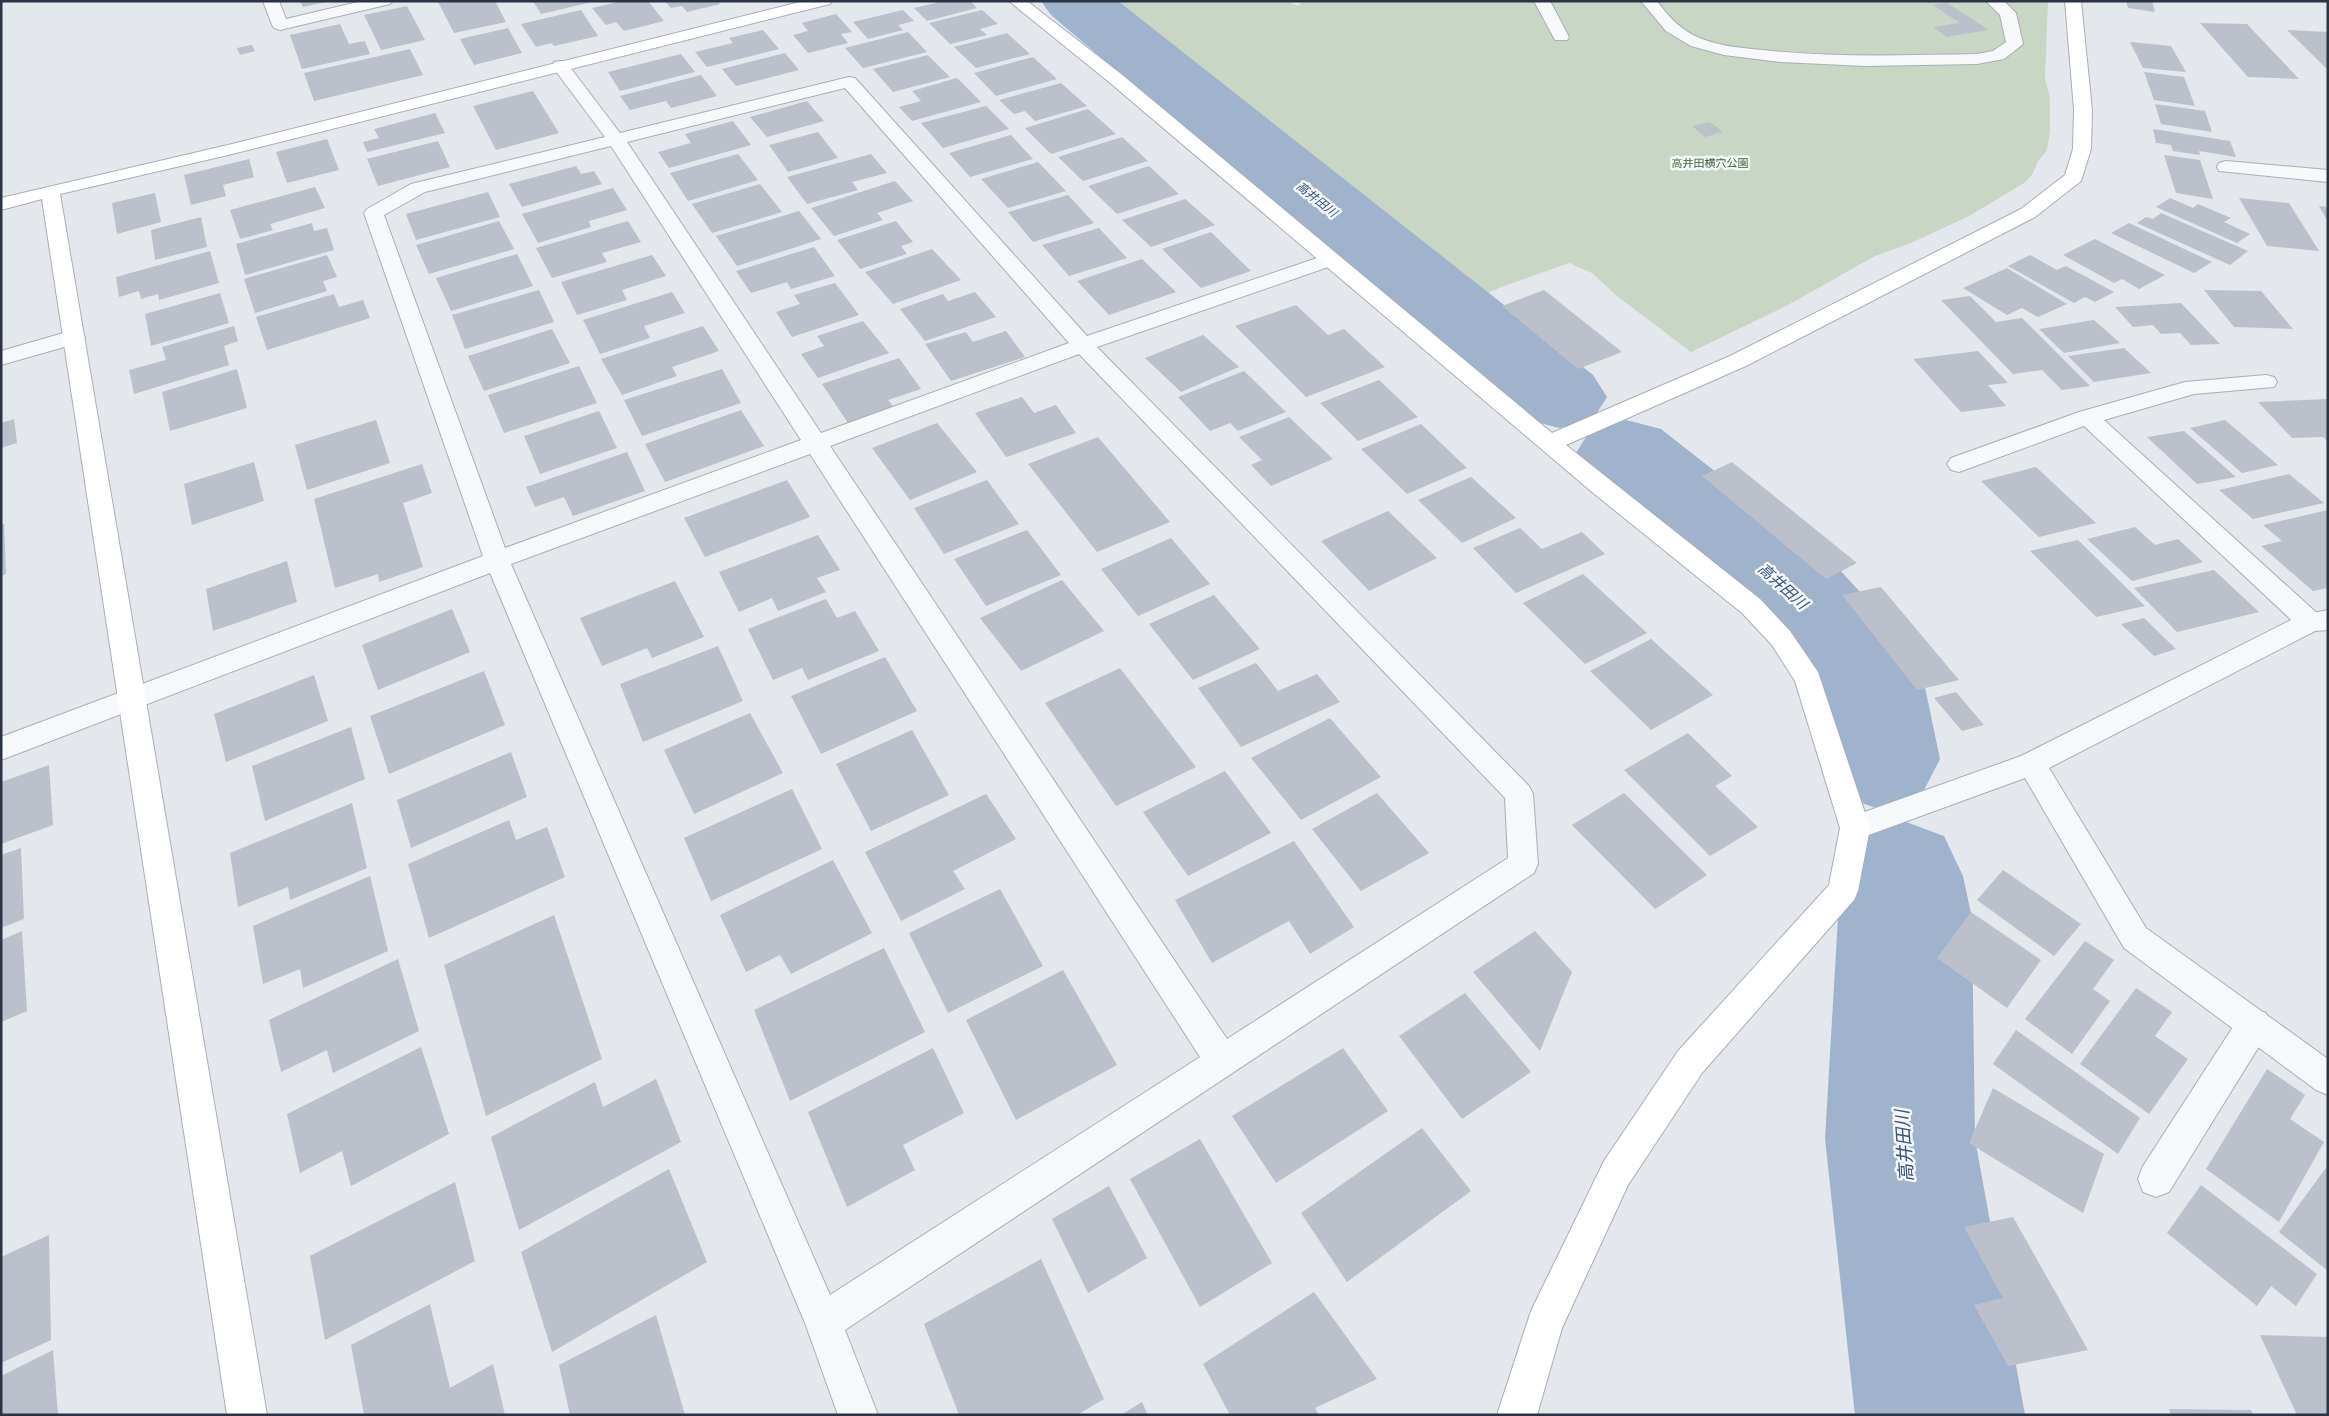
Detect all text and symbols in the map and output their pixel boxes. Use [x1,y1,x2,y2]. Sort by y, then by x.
park label: 高井田横穴公園 [1672,155,1749,171]
water label: 高井田川 [1292,177,1343,223]
water label: 高井田川 [1753,557,1814,616]
water label: 高井田川 [1888,1107,1920,1183]

